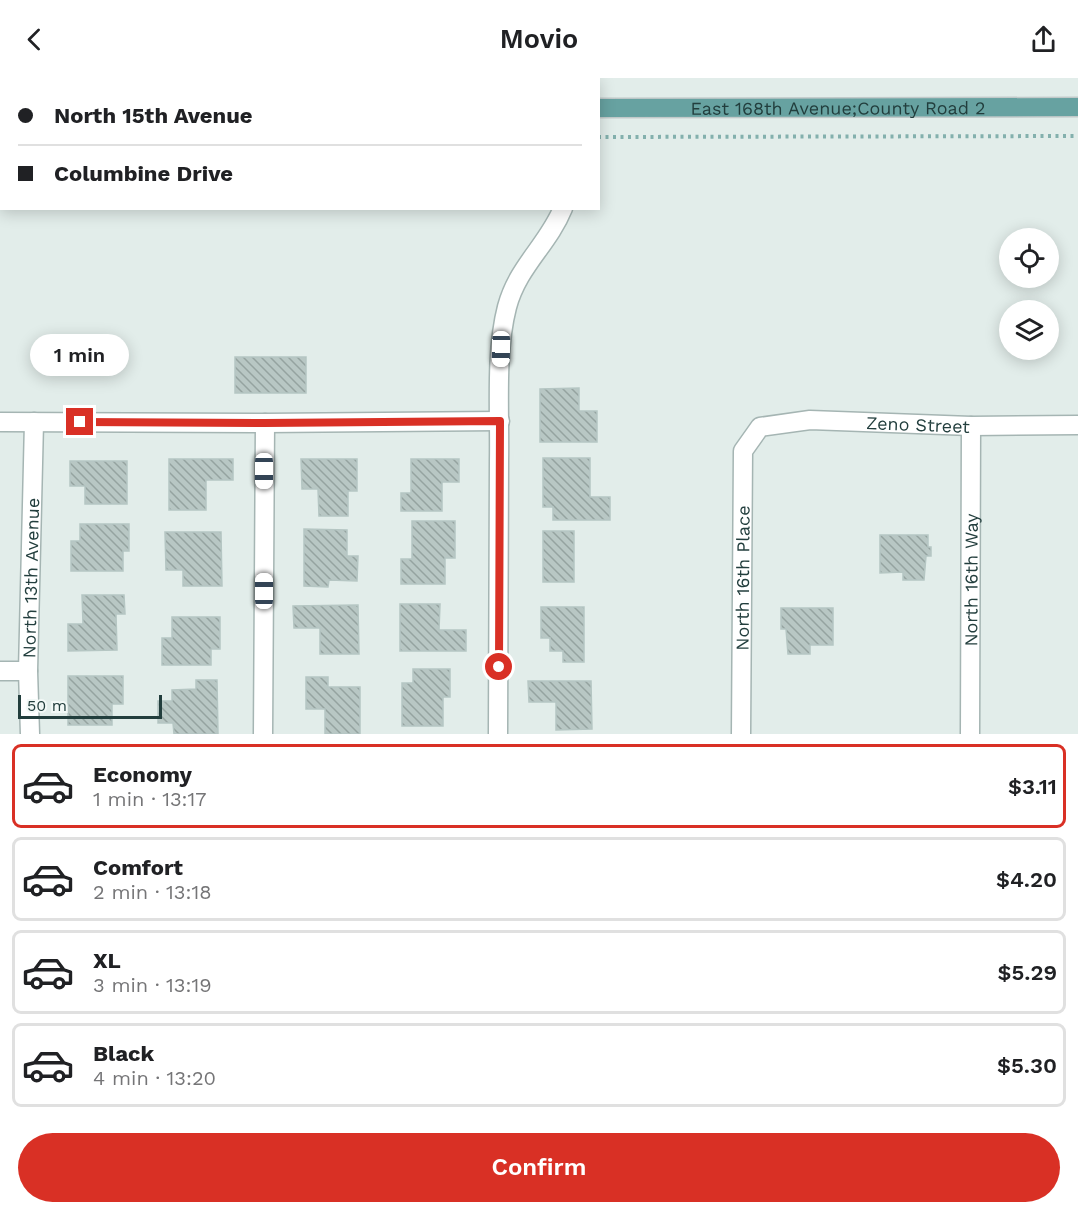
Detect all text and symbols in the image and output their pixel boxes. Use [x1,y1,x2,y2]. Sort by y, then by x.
icon: back [18,23,51,56]
text: Movio [500,23,578,55]
icon: share [1027,23,1060,56]
street label: East 168th Avenue;County Road 2 [690,97,986,118]
text: North 15th Avenue [54,103,253,128]
text: Columbine Drive [54,161,233,186]
map controls [999,228,1059,360]
button: locate [999,228,1059,288]
button: layers [999,300,1059,360]
car [492,331,510,367]
callout: 1 min [31,335,130,377]
text: 1 min [54,343,105,367]
route end [66,408,93,435]
street label: Zeno Street [866,412,971,436]
car [255,453,273,489]
street label: North 13th Avenue [18,498,43,659]
street label: North 16th Place [731,505,753,651]
street label: North 16th Way [960,513,981,647]
car [255,573,273,609]
route start [485,653,512,680]
scale bar [18,692,162,720]
text: 50 m [27,696,67,715]
icon: car [21,759,75,813]
text: Economy [93,762,192,787]
text: $3.11 [1008,774,1057,799]
text: 1 min · 13:17 [93,787,207,811]
icon: car [21,852,75,906]
text: Comfort [93,855,183,880]
text: $4.20 [996,867,1057,892]
text: 2 min · 13:18 [93,880,212,904]
icon: car [21,945,75,999]
text: XL [93,948,121,973]
text: $5.29 [997,960,1057,985]
text: 3 min · 13:19 [93,973,212,997]
icon: car [21,1038,75,1092]
text: Black [93,1041,154,1066]
text: $5.30 [997,1053,1057,1078]
text: 4 min · 13:20 [93,1066,216,1090]
button: Confirm [18,1133,1060,1202]

